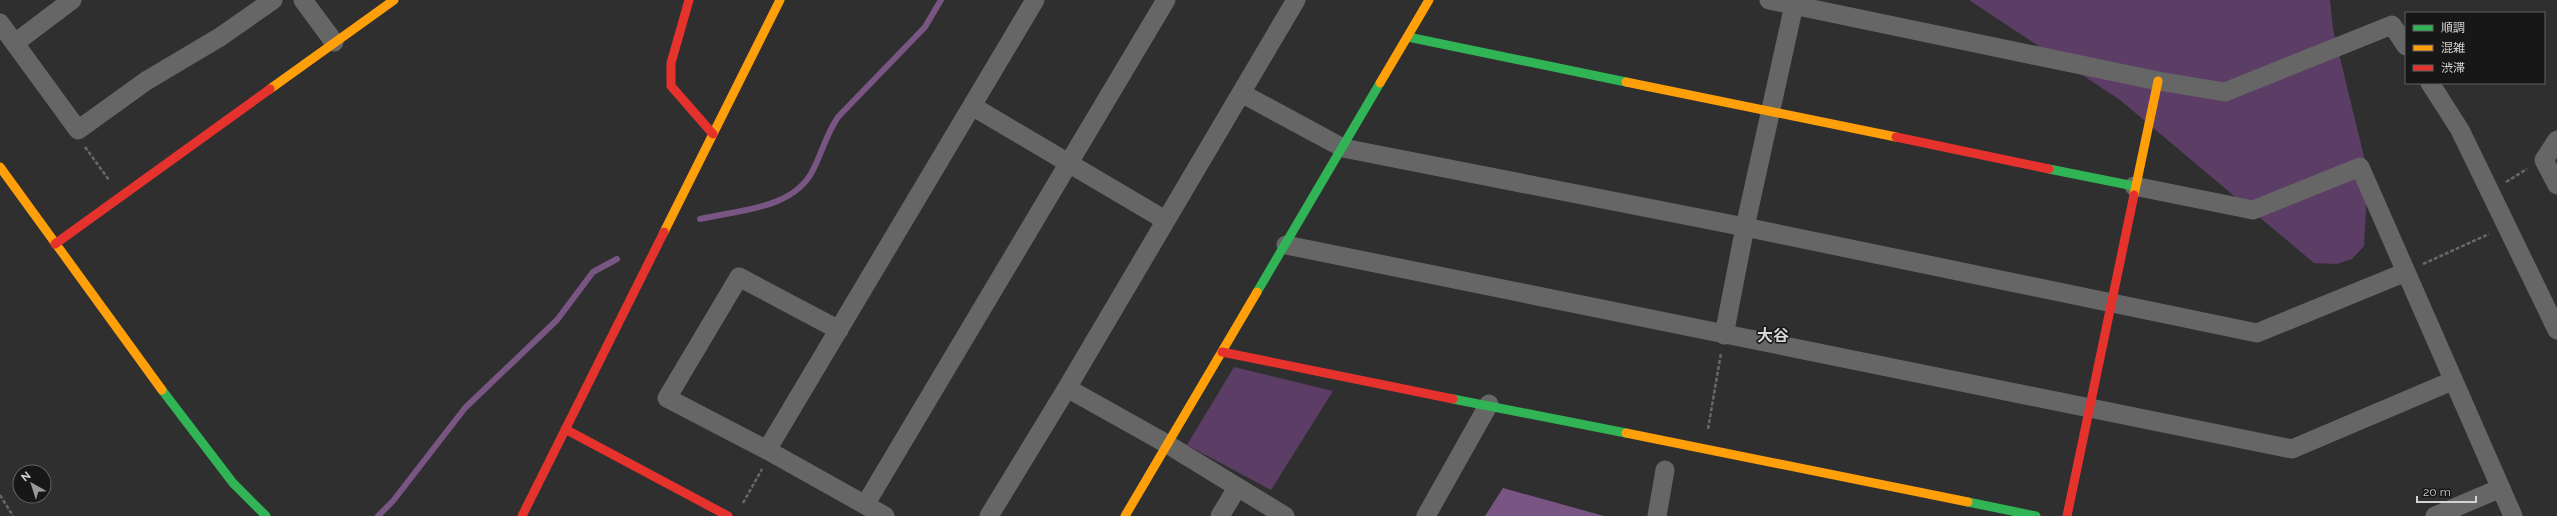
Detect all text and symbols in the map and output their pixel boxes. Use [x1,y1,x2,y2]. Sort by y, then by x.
legend [2405,12,2545,84]
text: 順調 [2441,21,2465,35]
text: 混雑 [2441,41,2465,55]
text: 渋滞 [2441,61,2465,75]
district label: 大谷 [1757,326,1789,345]
north arrow [12,464,52,504]
text: N [19,469,33,484]
scale bar [2417,478,2476,504]
text: 20 m [2423,485,2451,499]

